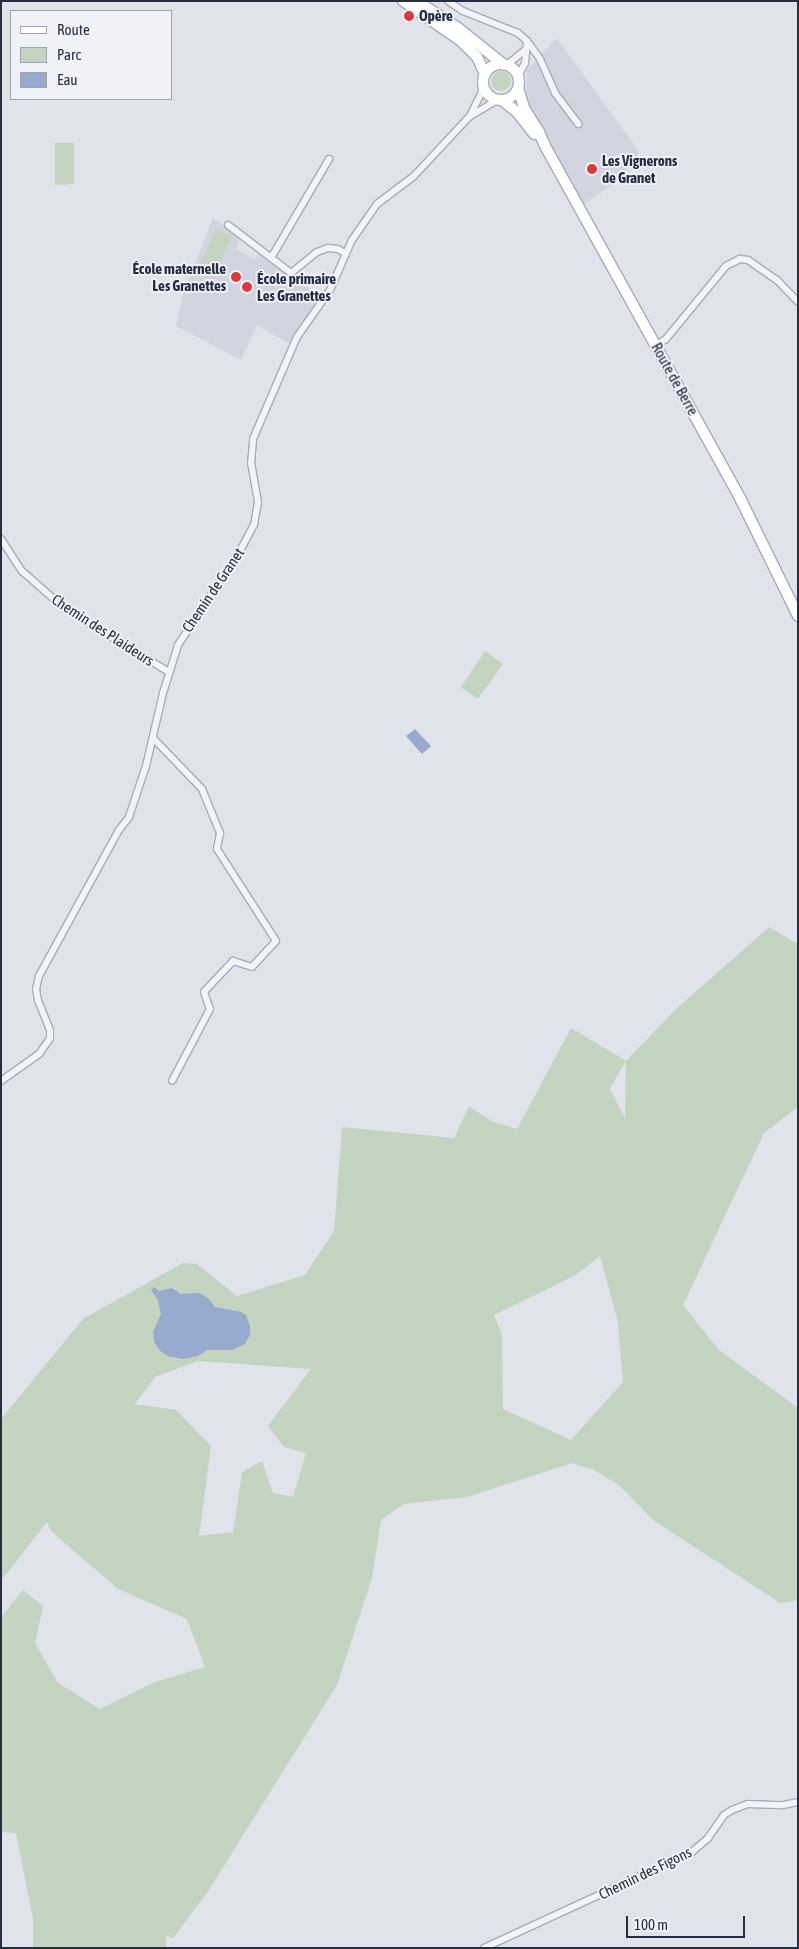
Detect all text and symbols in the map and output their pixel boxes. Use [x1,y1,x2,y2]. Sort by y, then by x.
place label: Opère [419,7,453,25]
legend [10,10,172,100]
marker: Opère [403,10,415,22]
text: Route [57,21,90,38]
text: Parc [57,46,81,63]
text: Eau [57,71,78,88]
place label: Les Vignerons de Granet [602,151,677,186]
marker: Les Vignerons de Granet [586,163,598,175]
place label: École maternelle Les Granettes [132,259,226,294]
place label: École primaire Les Granettes [257,269,336,304]
marker: École maternelle Les Granettes [230,271,242,283]
marker: École primaire Les Granettes [241,281,253,293]
street label: Route de Berre [648,339,702,419]
street label: Chemin de Granet [178,544,248,636]
street label: Chemin des Plaideurs [48,590,158,670]
street label: Chemin des Figons [596,1843,694,1903]
scale bar [629,1906,748,1938]
text: 100 m [634,1916,668,1933]

